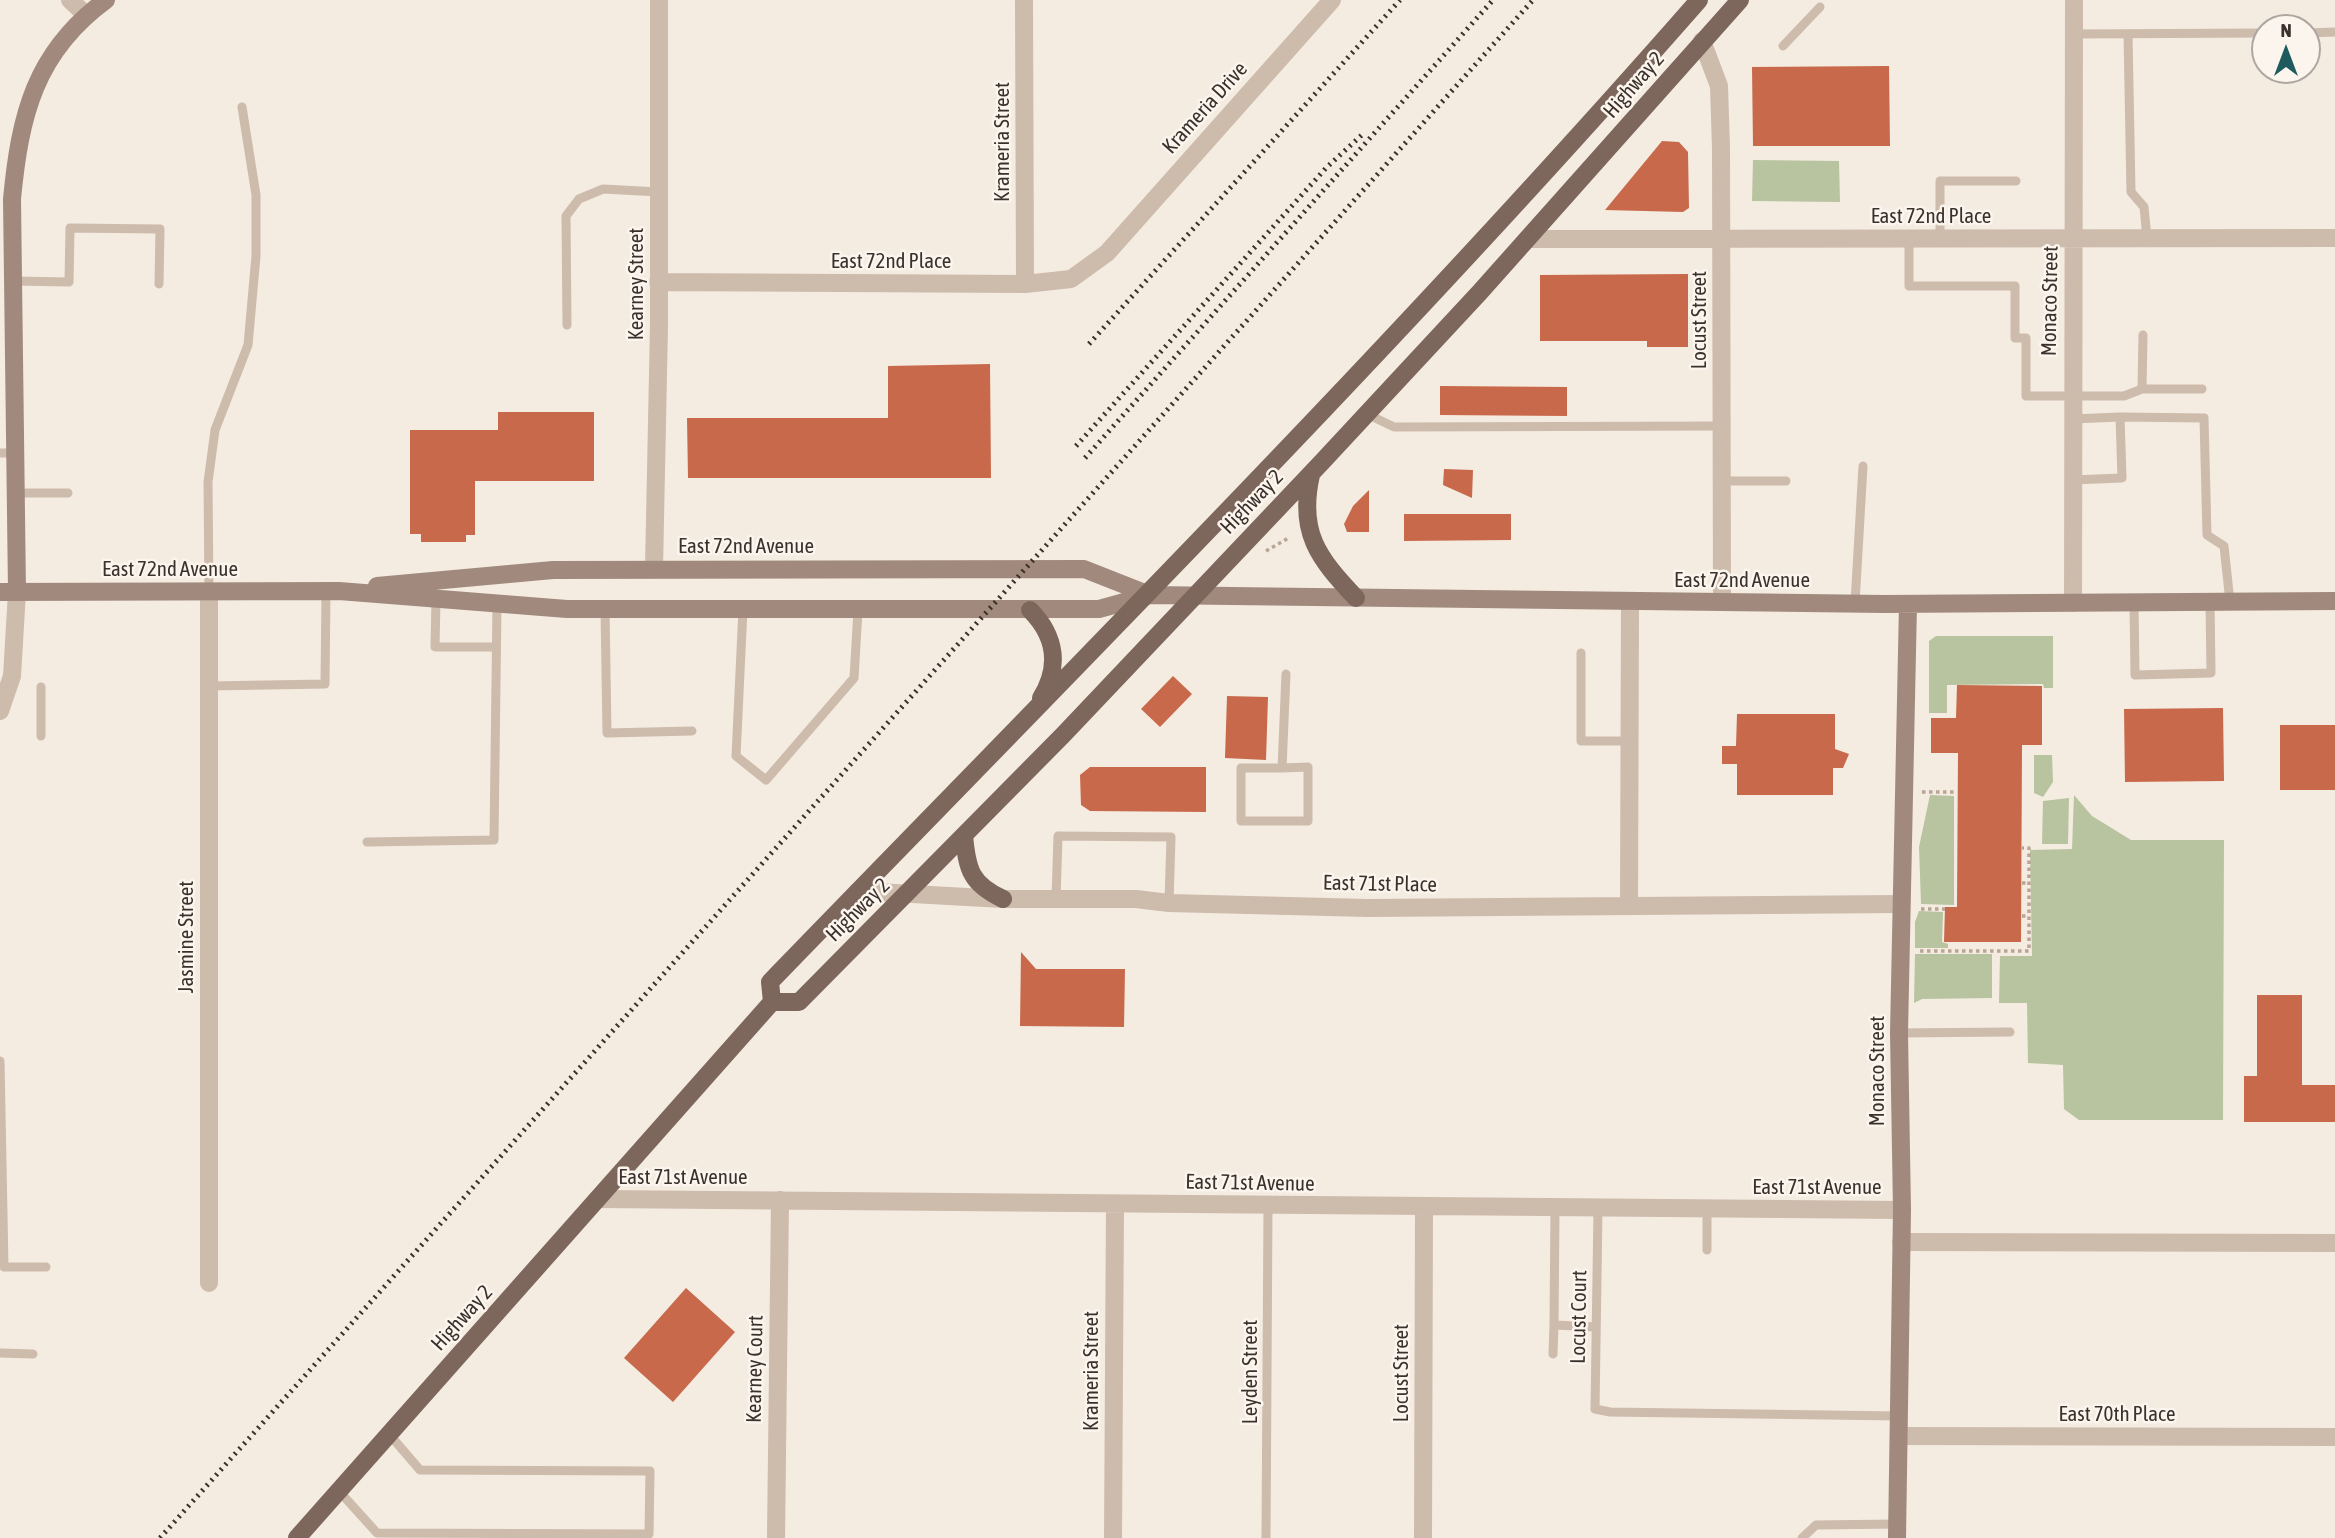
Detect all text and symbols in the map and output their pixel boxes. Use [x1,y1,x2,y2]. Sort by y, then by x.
north arrow [2251,14,2321,84]
text: N [2280,19,2292,41]
street label: Highway 2 [1598,47,1670,123]
street label: Krameria Drive [1157,57,1253,159]
street label: Krameria Street [989,82,1015,202]
street label: East 72nd Place [1871,203,1991,229]
street label: Kearney Street [623,228,649,340]
street label: Monaco Street [2036,246,2064,356]
street label: East 72nd Place [831,248,951,274]
street label: Locust Street [1686,271,1712,369]
street label: Highway 2 [1215,465,1289,539]
street label: East 72nd Avenue [678,533,814,559]
street label: East 72nd Avenue [102,556,238,582]
street label: East 72nd Avenue [1674,567,1810,593]
street label: East 71st Place [1323,870,1437,898]
street label: Highway 2 [821,873,895,947]
street label: Jasmine Street [173,881,199,993]
street label: Monaco Street [1864,1016,1890,1126]
street label: East 71st Avenue [618,1164,748,1190]
street label: East 71st Avenue [1185,1169,1315,1197]
street label: East 71st Avenue [1752,1174,1882,1200]
street label: Locust Court [1566,1270,1592,1364]
street label: Highway 2 [426,1280,498,1356]
street label: Krameria Street [1078,1311,1104,1431]
street label: Kearney Court [741,1315,769,1423]
street label: Leyden Street [1237,1320,1263,1424]
street label: Locust Street [1388,1324,1414,1422]
street label: East 70th Place [2059,1401,2175,1427]

